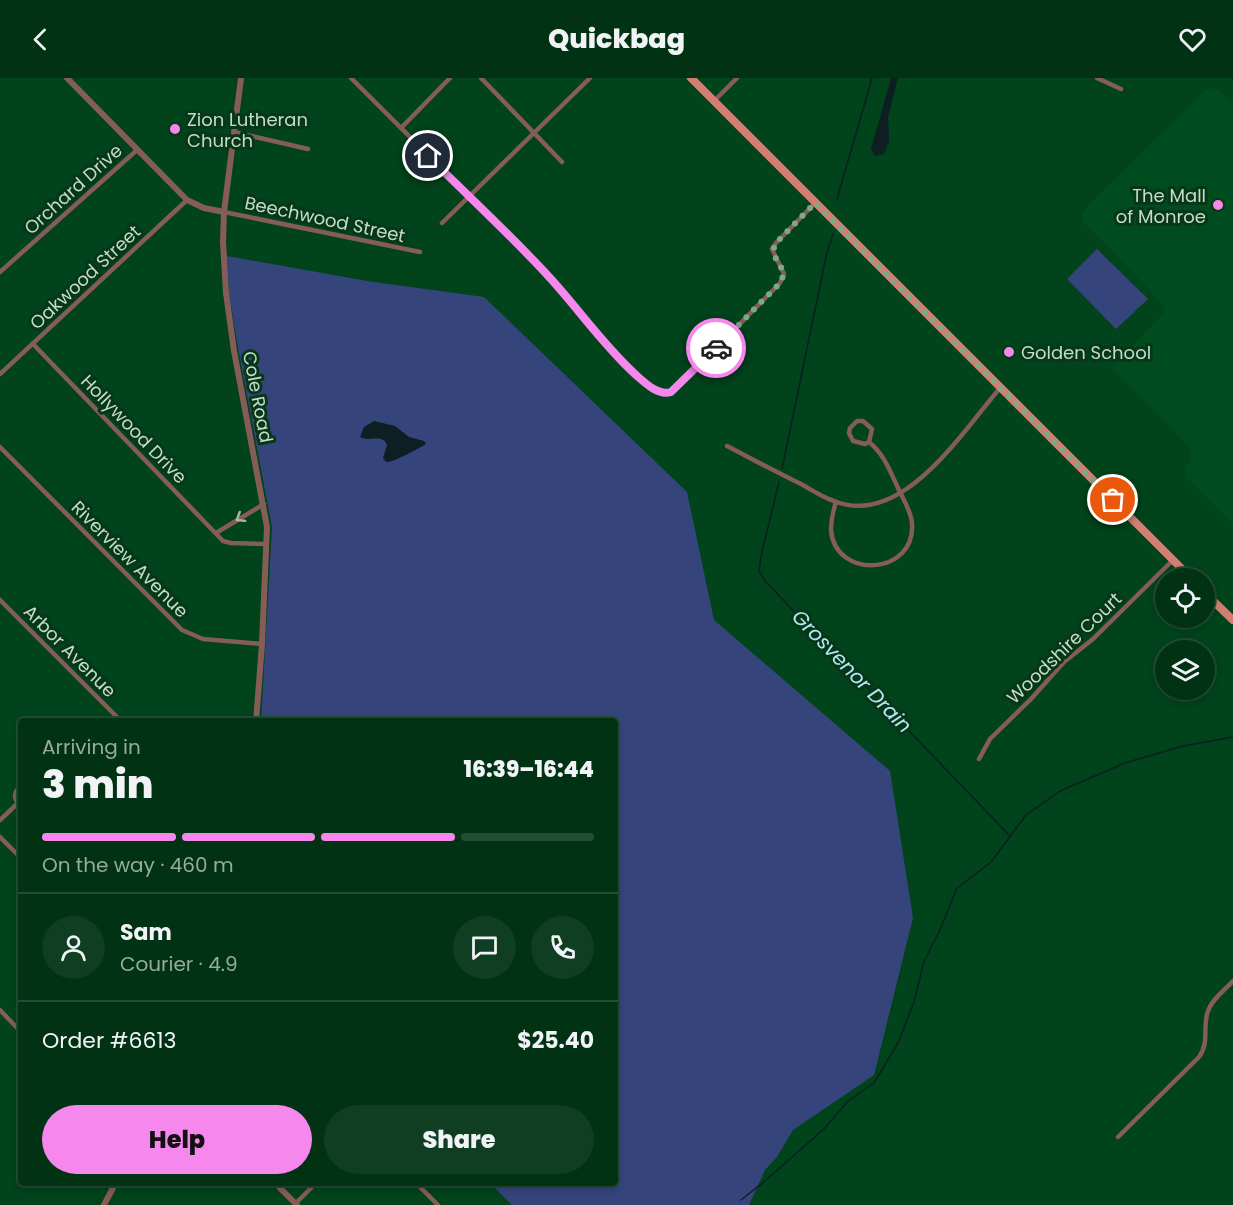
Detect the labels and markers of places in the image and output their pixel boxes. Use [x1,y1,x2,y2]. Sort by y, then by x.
place label: Zion Lutheran Church [187,107,308,153]
marker: Zion Lutheran Church [168,122,182,136]
pin [402,130,453,181]
place label: The Mall of Monroe [1116,183,1206,229]
marker: The Mall of Monroe [1211,198,1225,212]
place label: Golden School [1021,340,1151,365]
marker: Golden School [1002,345,1016,359]
pin [1087,474,1138,525]

